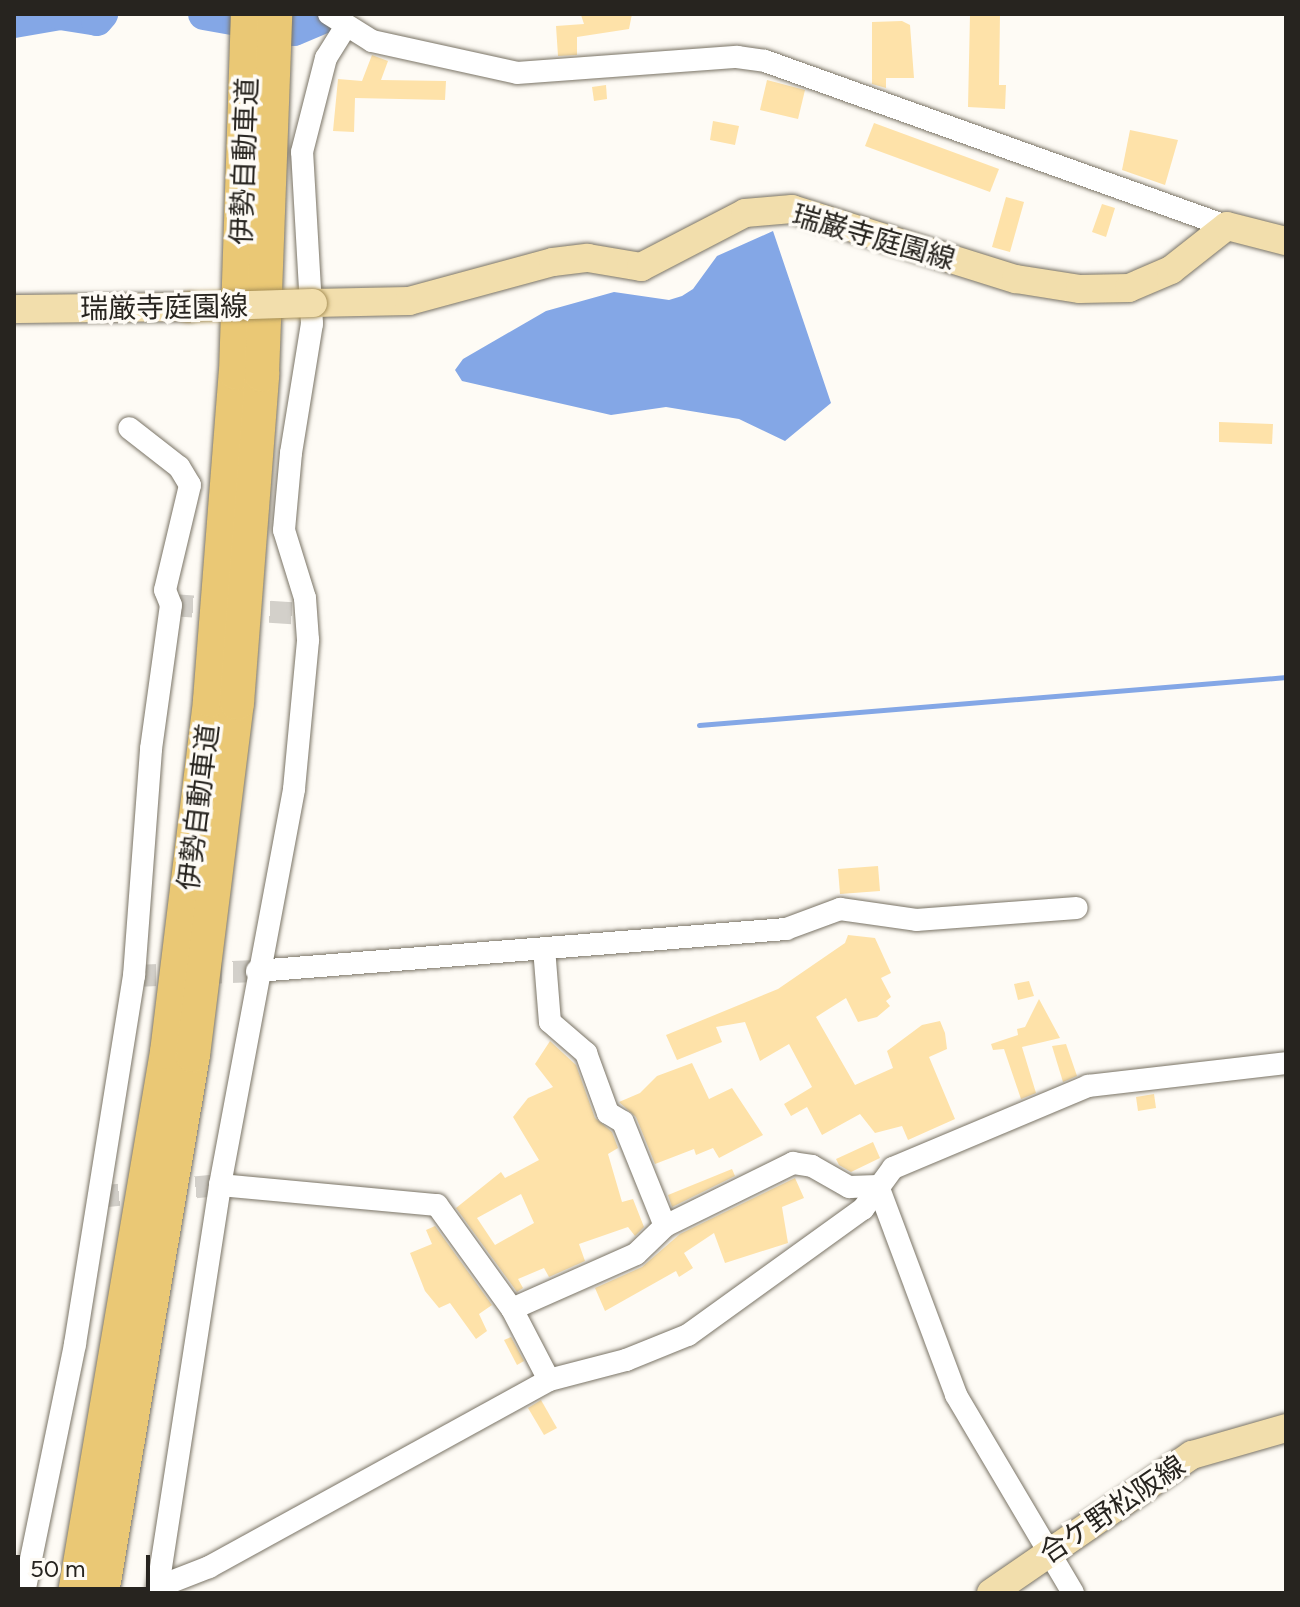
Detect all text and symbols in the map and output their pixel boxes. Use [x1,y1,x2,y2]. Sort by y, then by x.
street label: 伊勢自動車道 [224,76,264,246]
street label: 瑞巌寺庭園線 [789,198,959,276]
street label: 瑞厳寺庭園線 [80,289,248,325]
street label: 伊勢自動車道 [171,722,225,892]
street label: 合ケ野松阪線 [1033,1448,1191,1570]
scale bar [20,1539,154,1589]
text: 50 m [30,1554,86,1583]

